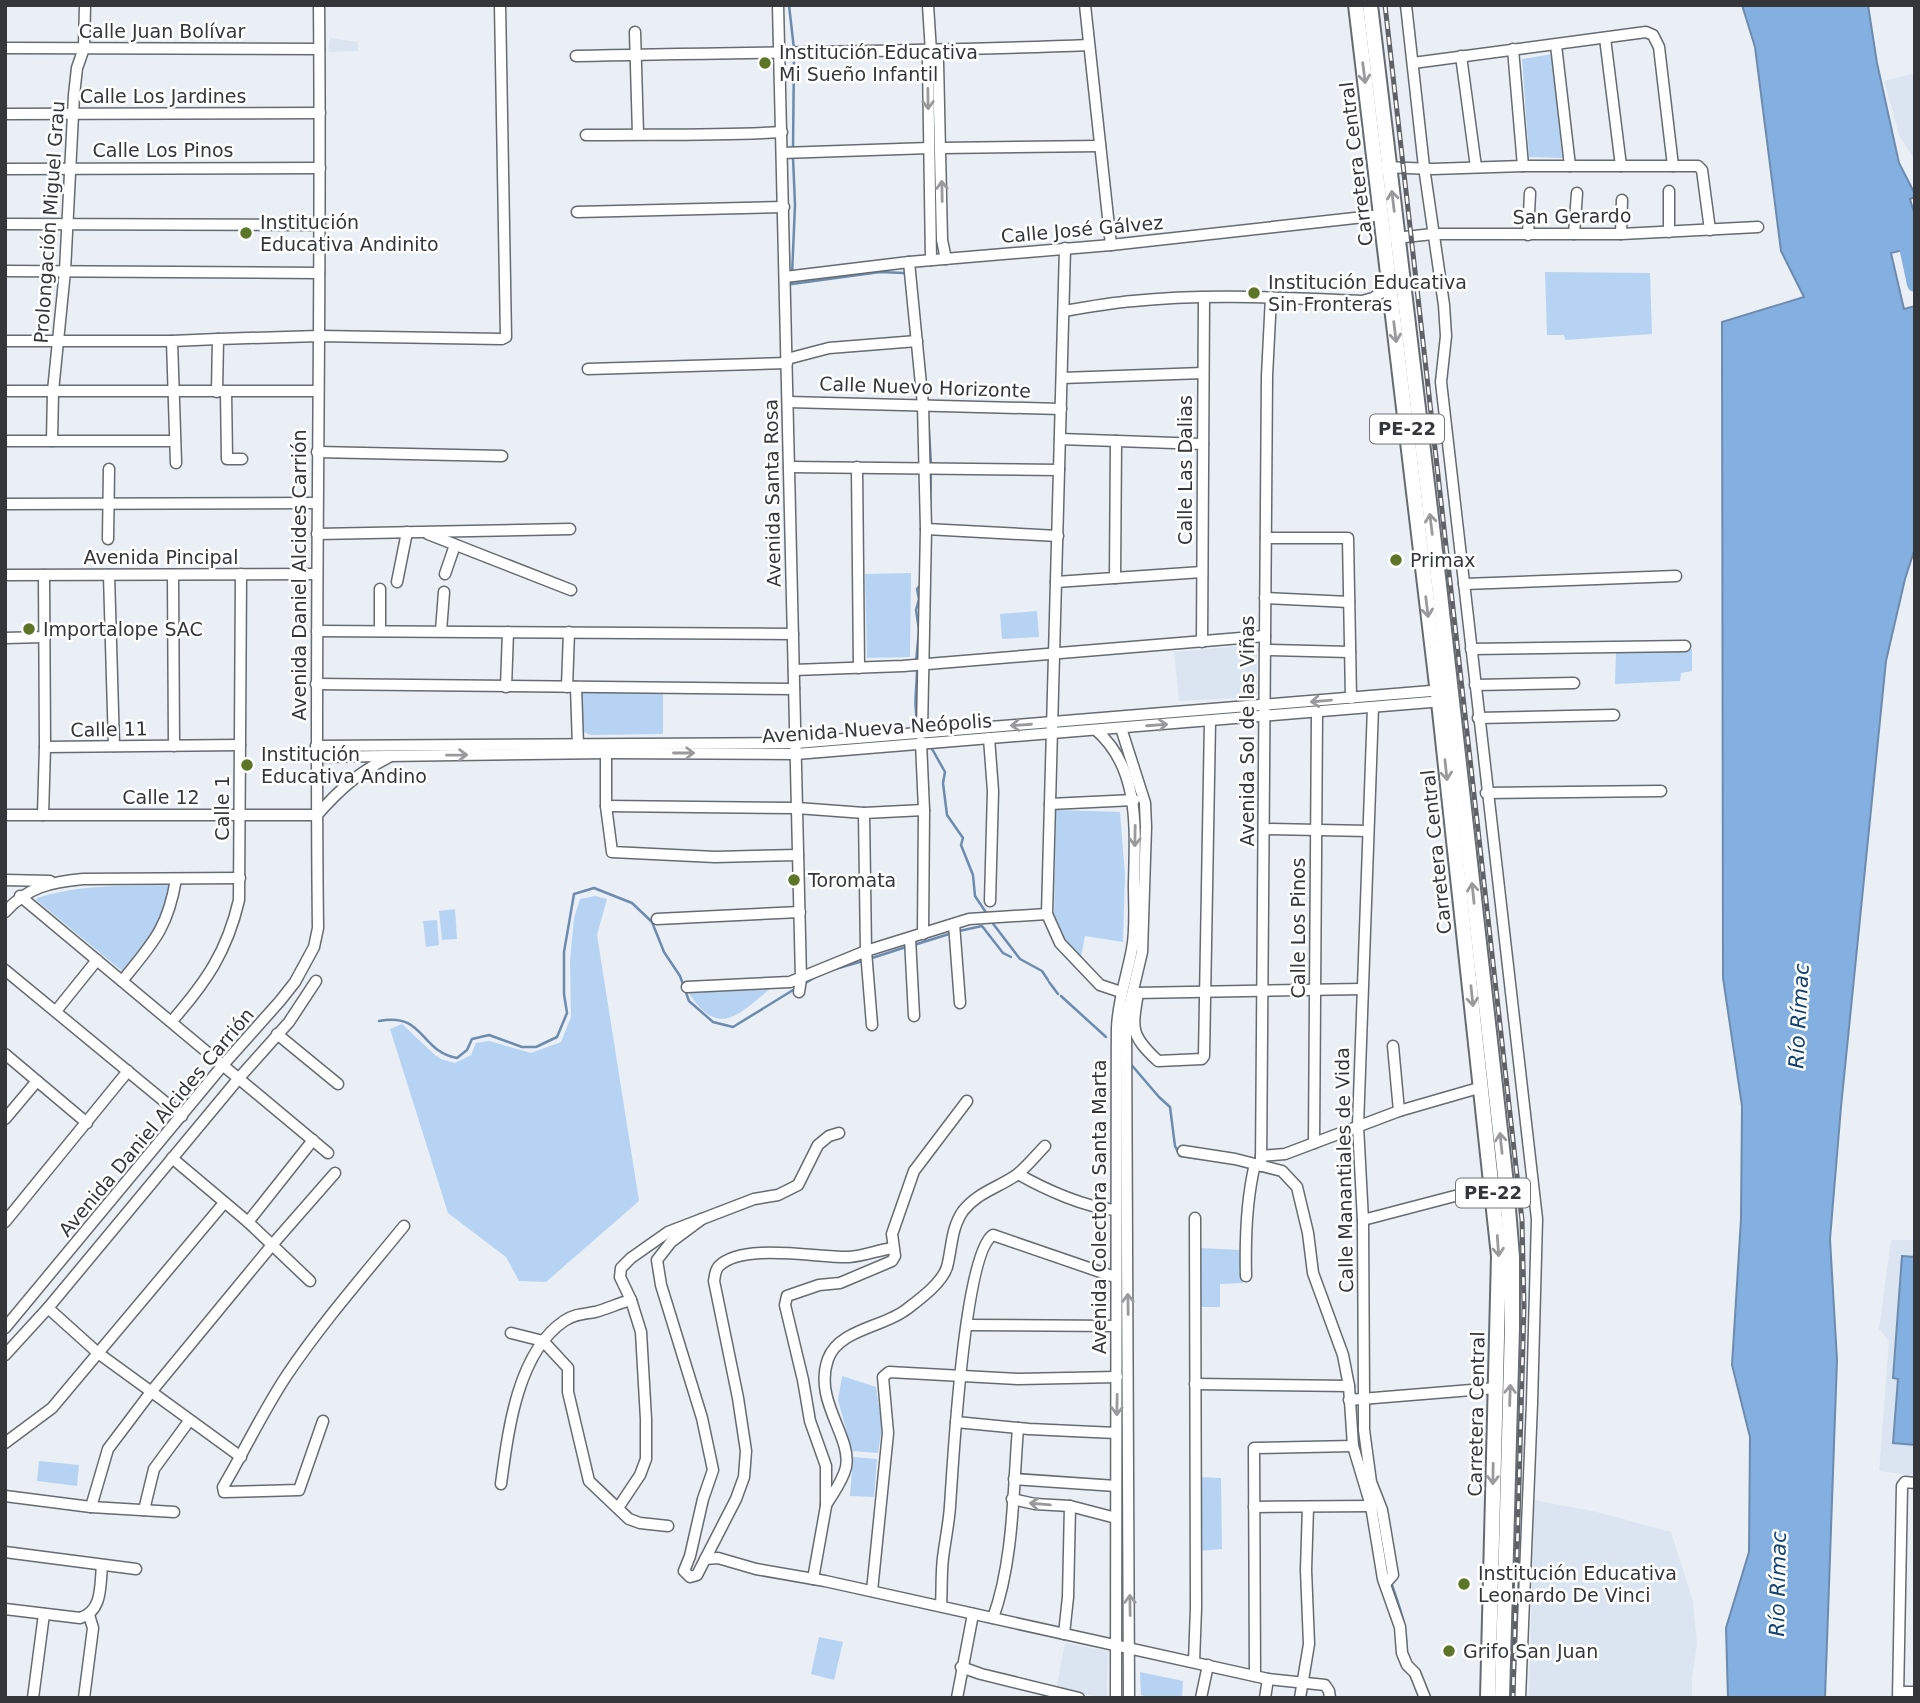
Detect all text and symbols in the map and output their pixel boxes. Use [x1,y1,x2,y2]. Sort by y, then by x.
street label: Calle Juan Bolívar [79,20,245,42]
place label: Institución Educativa Mi Sueño Infantil [779,41,978,85]
marker: Institución Educativa Mi Sueño Infantil [757,55,773,71]
one-way arrow [1358,61,1371,84]
street label: Carretera Central [1335,81,1377,247]
street label: Calle Los Jardines [80,85,246,107]
one-way arrow [921,88,935,111]
street label: Prolongación Miguel Grau [30,100,68,344]
street label: Calle Los Pinos [93,139,233,161]
one-way arrow [935,180,948,203]
one-way arrow [1386,190,1399,213]
street label: San Gerardo [1512,204,1632,228]
place label: Institución Educativa Andinito [260,211,439,255]
street label: Calle José Gálvez [1000,211,1164,247]
marker: Institución Educativa Andinito [238,225,254,241]
place label: Institución Educativa Sin Fronteras [1268,271,1467,315]
marker: Institución Educativa Sin Fronteras [1246,285,1262,301]
one-way arrow [1389,320,1402,343]
street label: Calle Nuevo Horizonte [819,372,1031,402]
street label: Calle Las Dalias [1174,395,1196,545]
street label: Avenida Santa Rosa [759,399,785,587]
road number: PE-22 [1370,414,1444,444]
street label: Avenida Daniel Alcides Carrión [288,429,310,721]
one-way arrow [1425,513,1438,536]
street label: Avenida Pincipal [84,546,238,568]
place label: Primax [1410,549,1476,571]
marker: Primax [1388,552,1404,568]
one-way arrow [1421,595,1434,618]
street label: Avenida Sol de las Viñas [1236,616,1258,846]
place label: Importalope SAC [43,618,203,640]
marker: Importalope SAC [21,621,37,637]
one-way arrow [1310,695,1332,708]
street label: Avenida Nueva Neópolis [761,709,993,747]
street label: Calle 11 [70,717,148,741]
one-way arrow [1145,718,1168,731]
one-way arrow [1010,719,1032,732]
place label: Institución Educativa Andino [261,743,427,787]
one-way arrow [673,746,696,760]
one-way arrow [445,748,468,762]
marker: Institución Educativa Andino [239,757,255,773]
one-way arrow [1440,758,1453,781]
street label: Carretera Central [1416,769,1456,935]
street label: Calle 1 [211,775,233,841]
street label: Calle 12 [122,786,200,808]
one-way arrow [1128,824,1142,847]
street label: Calle Los Pinos [1287,858,1309,998]
place label: Toromata [807,869,896,891]
marker: Toromata [786,872,802,888]
one-way arrow [1467,882,1480,905]
water label: Río Rímac [1784,962,1814,1069]
one-way arrow [1465,984,1478,1007]
street label: Avenida Daniel Alcides Carrión [54,1003,258,1241]
street label: Calle Manantiales de Vida [1331,1047,1357,1293]
street label: Avenida Colectora Santa Marta [1088,1060,1110,1354]
one-way arrow [1495,1133,1508,1155]
road number: PE-22 [1456,1178,1530,1208]
one-way arrow [1492,1235,1505,1257]
one-way arrow [1122,1293,1135,1316]
street label: Carretera Central [1464,1331,1488,1497]
one-way arrow [1504,1384,1517,1407]
one-way arrow [1110,1393,1123,1416]
one-way arrow [1487,1462,1500,1485]
one-way arrow [1029,1497,1052,1510]
water label: Río Rímac [1765,1531,1791,1637]
place label: Institución Educativa Leonardo De Vinci [1478,1562,1677,1606]
marker: Institución Educativa Leonardo De Vinci [1456,1576,1472,1592]
one-way arrow [1123,1594,1137,1617]
place label: Grifo San Juan [1463,1640,1598,1662]
marker: Grifo San Juan [1441,1643,1457,1659]

